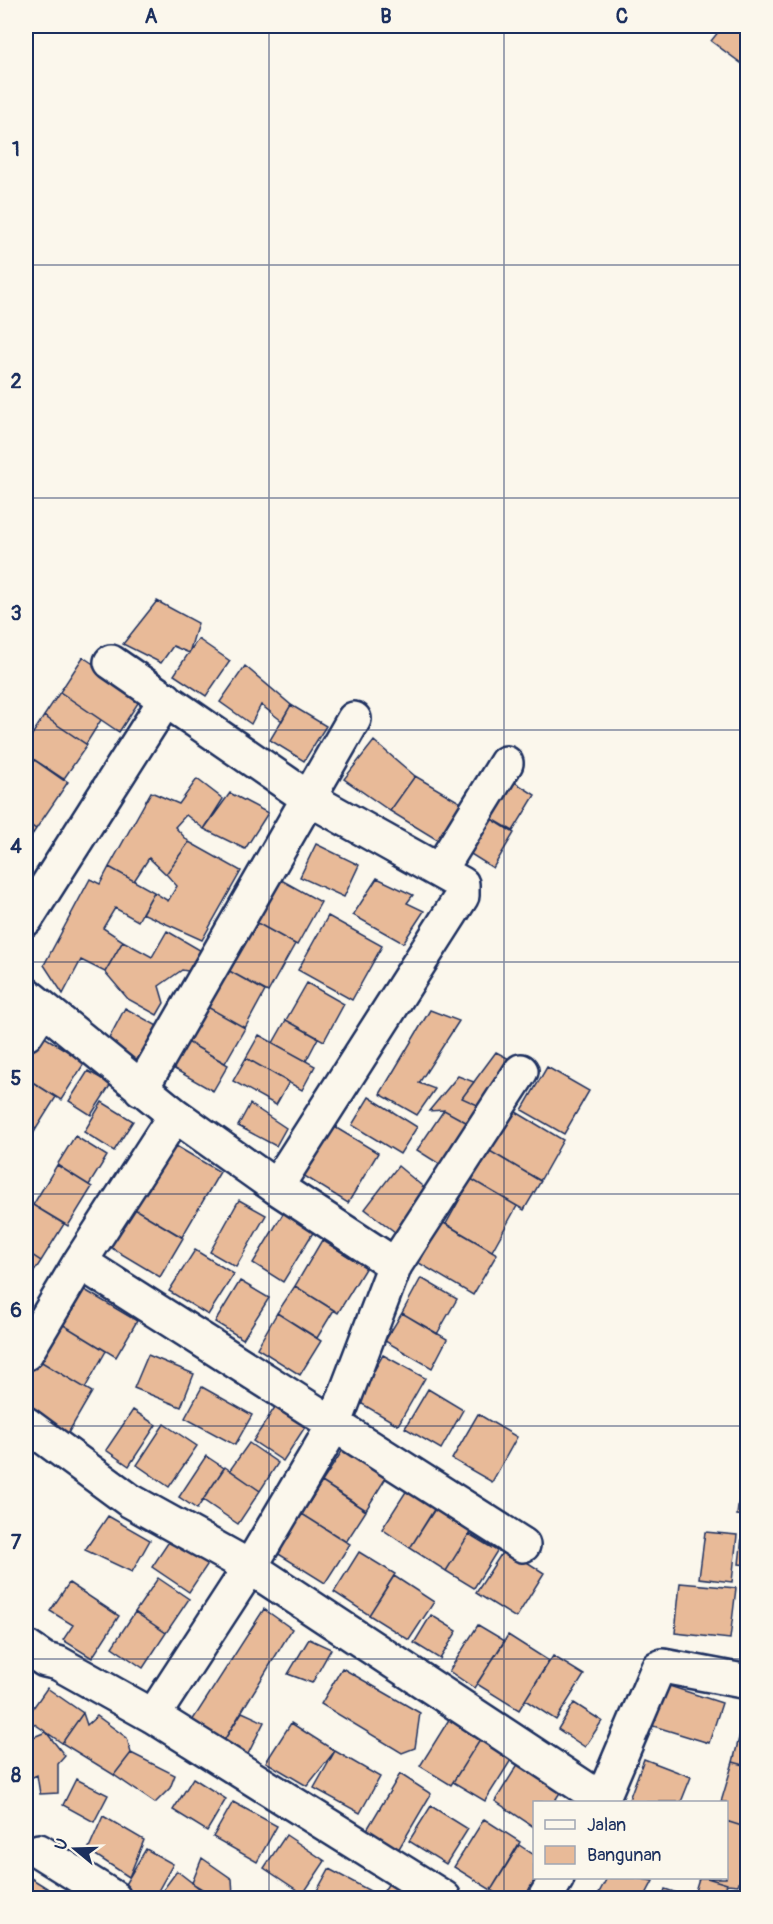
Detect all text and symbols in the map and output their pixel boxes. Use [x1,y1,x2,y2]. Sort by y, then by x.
text: A [145,4,158,29]
text: B [380,4,392,29]
text: C [616,4,628,29]
text: 1 [12,137,20,162]
text: 2 [10,369,22,394]
text: 3 [10,601,22,626]
text: 4 [10,834,22,859]
text: 5 [11,1066,22,1091]
text: 6 [10,1298,22,1323]
text: 7 [11,1530,22,1555]
text: 8 [11,1763,21,1788]
legend [533,1801,728,1879]
text: Jalan [587,1814,626,1837]
north arrow [45,1819,105,1879]
text: U [51,1836,73,1853]
text: Bangunan [587,1844,662,1867]

